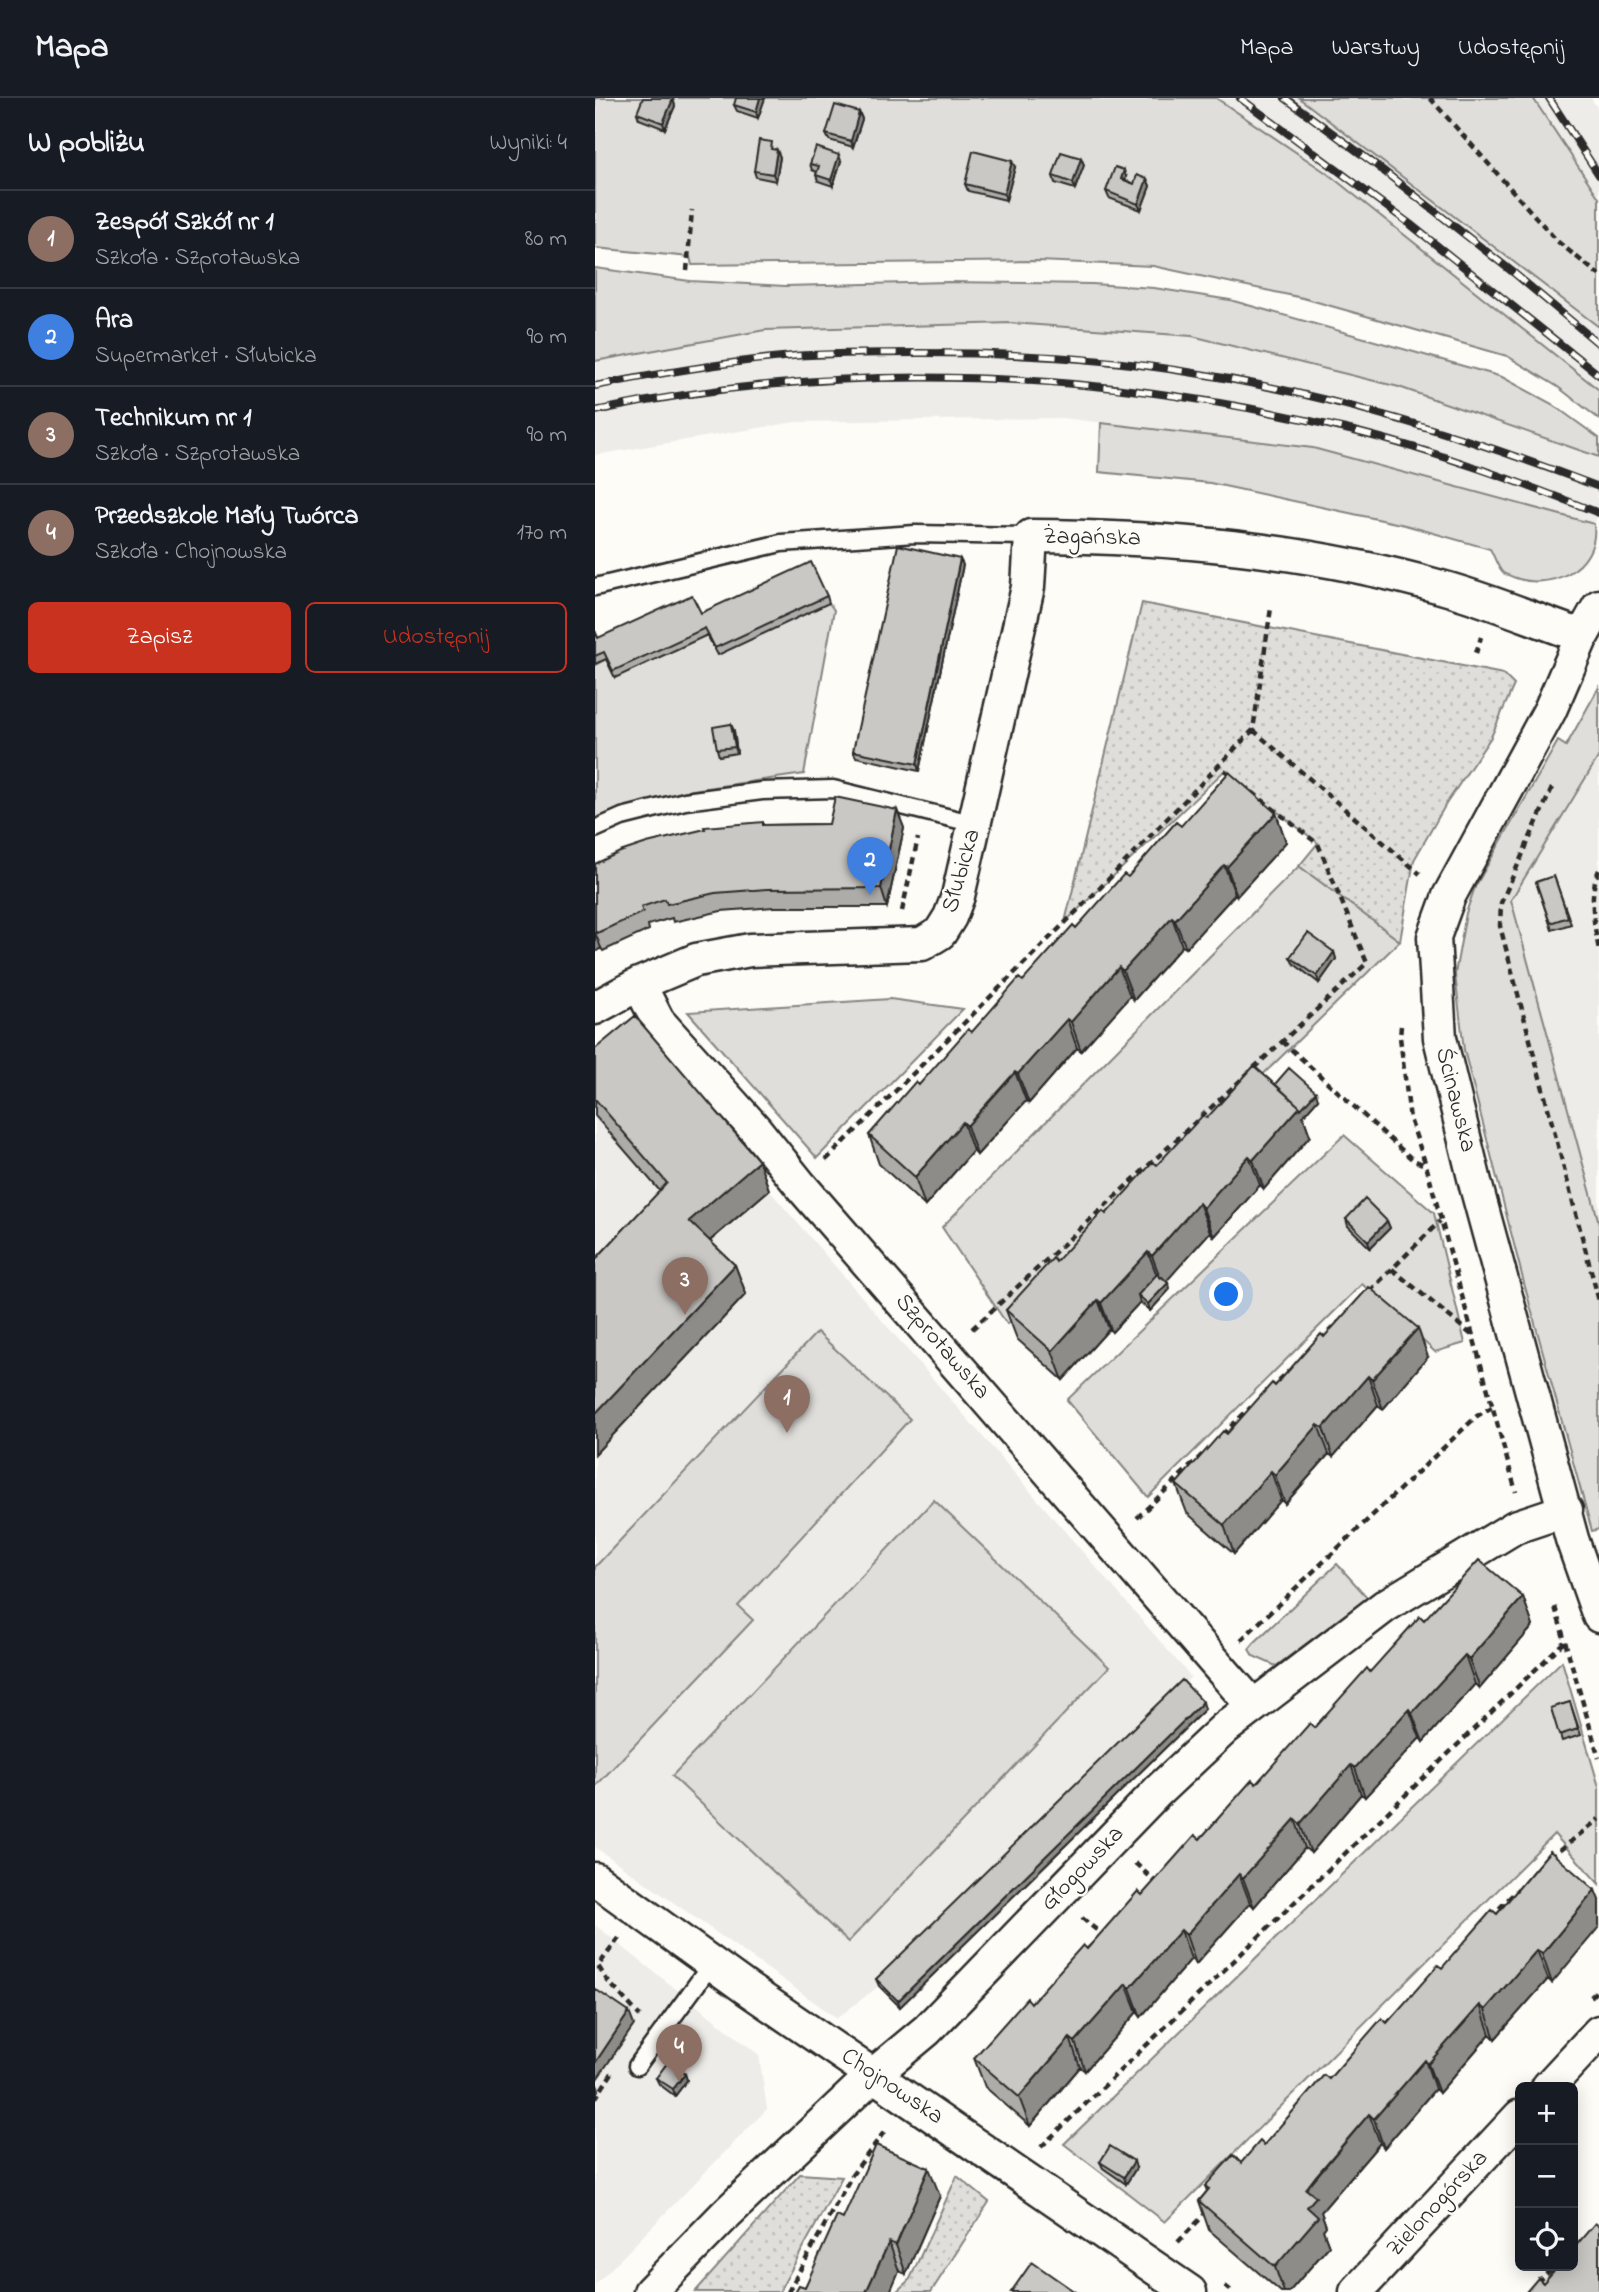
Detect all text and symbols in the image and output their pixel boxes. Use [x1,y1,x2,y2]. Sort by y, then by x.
text: Mapa [35,24,109,72]
text: Mapa [1240,31,1293,66]
text: Warstwy [1331,31,1420,66]
text: Udostępnij [1458,31,1564,66]
text: W pobliżu [28,122,145,166]
text: Wyniki: 4 [490,127,567,160]
text: Zespół Szkół nr 1 [95,204,274,242]
text: 1 [47,223,55,256]
text: 80 m [525,223,567,256]
text: Szkoła · Szprotawska [95,242,300,275]
text: Ara [95,302,133,340]
text: 2 [45,321,57,354]
text: 90 m [527,321,567,354]
text: Supermarket · Słubicka [95,340,317,373]
text: Technikum nr 1 [95,400,251,438]
text: 3 [46,419,56,452]
text: 90 m [527,419,567,452]
text: Szkoła · Szprotawska [95,438,300,471]
text: Przedszkole Mały Twórca [95,498,358,536]
text: 4 [46,517,56,550]
text: 170 m [517,517,567,550]
street label: Żagańska [1043,520,1141,556]
text: Szkoła · Chojnowska [95,536,287,569]
button: Zapisz [28,602,291,673]
button: Udostępnij [305,602,567,673]
street label: Słubicka [933,825,991,917]
pin: 2 [847,837,893,895]
street label: Ścinawska [1425,1044,1485,1156]
pin: 3 [662,1257,708,1315]
your location [1209,1277,1243,1311]
street label: Szprotawska [886,1286,998,1408]
pin: 1 [764,1375,810,1433]
street label: Głogowska [1033,1818,1133,1920]
pin: 4 [656,2024,702,2082]
street label: Chojnowska [834,2040,950,2134]
map controls [1515,2082,1578,2271]
button: + [1515,2082,1578,2145]
street label: Zielonogórska [1379,2142,1497,2266]
button: − [1515,2145,1578,2208]
button: locate [1515,2208,1578,2271]

